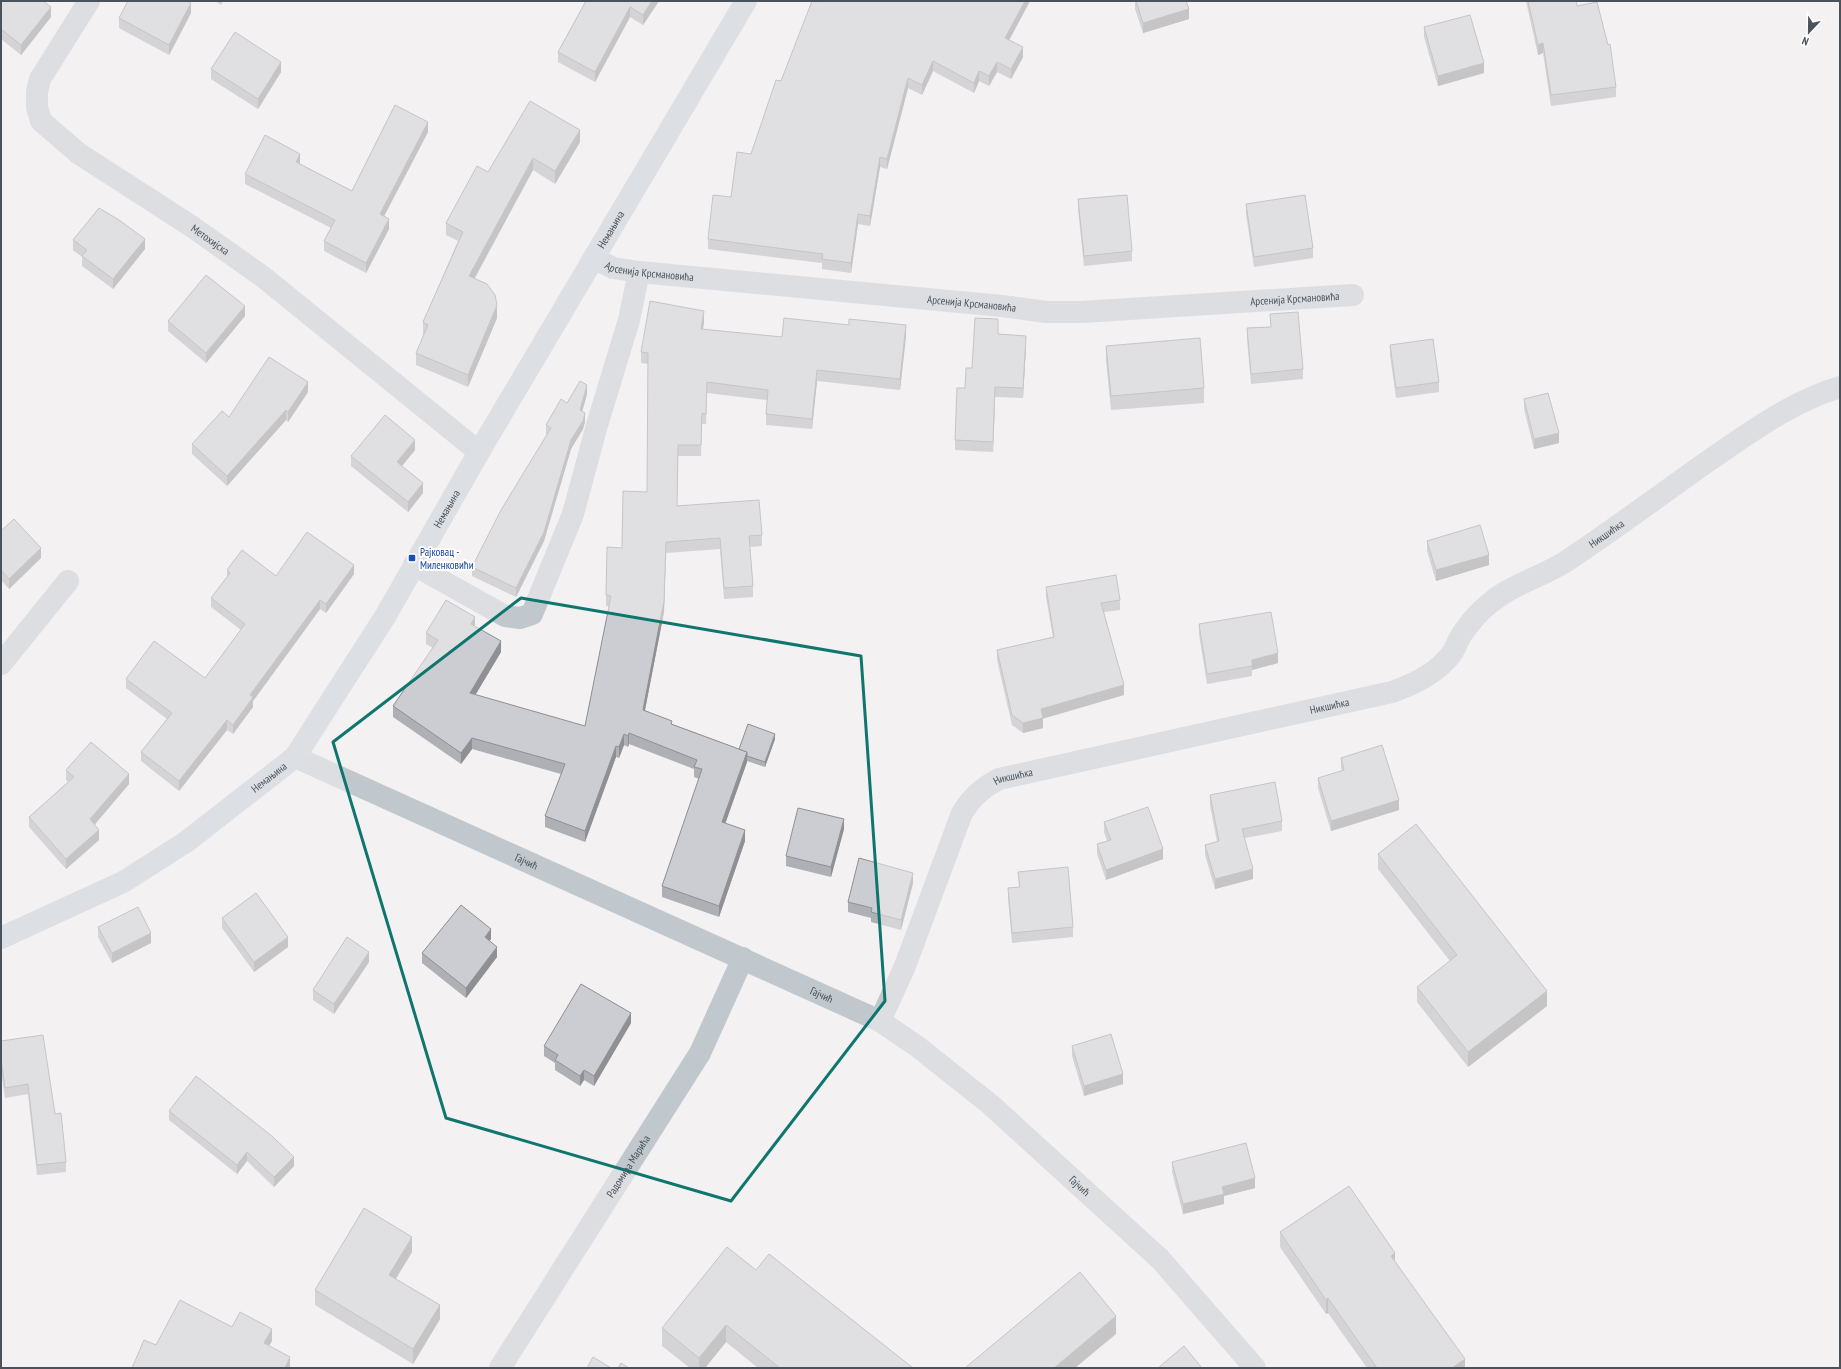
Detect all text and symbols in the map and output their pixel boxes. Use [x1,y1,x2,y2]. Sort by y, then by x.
north arrow [1789,12,1829,52]
text: N [1800,34,1811,49]
street label: Немањина [594,208,627,251]
street label: Метохијска [188,221,232,258]
street label: Арсенија Крсмановића [602,258,694,284]
street label: Арсенија Крсмановића [1250,289,1340,308]
street label: Арсенија Крсмановића [927,292,1017,315]
street label: Немањина [430,487,463,530]
street label: Никшићка [1586,517,1627,551]
place label: Рајковац - Миленковићи [420,545,474,572]
marker: Рајковац - Миленковићи [407,553,417,563]
street label: Никшићка [1308,695,1350,717]
street label: Немањина [248,759,290,796]
street label: Никшићка [991,765,1034,788]
street label: Гајчић [513,850,540,873]
street label: Гајчић [808,983,836,1006]
street label: Радомира Марића [603,1132,653,1200]
street label: Гајчић [1066,1173,1093,1199]

